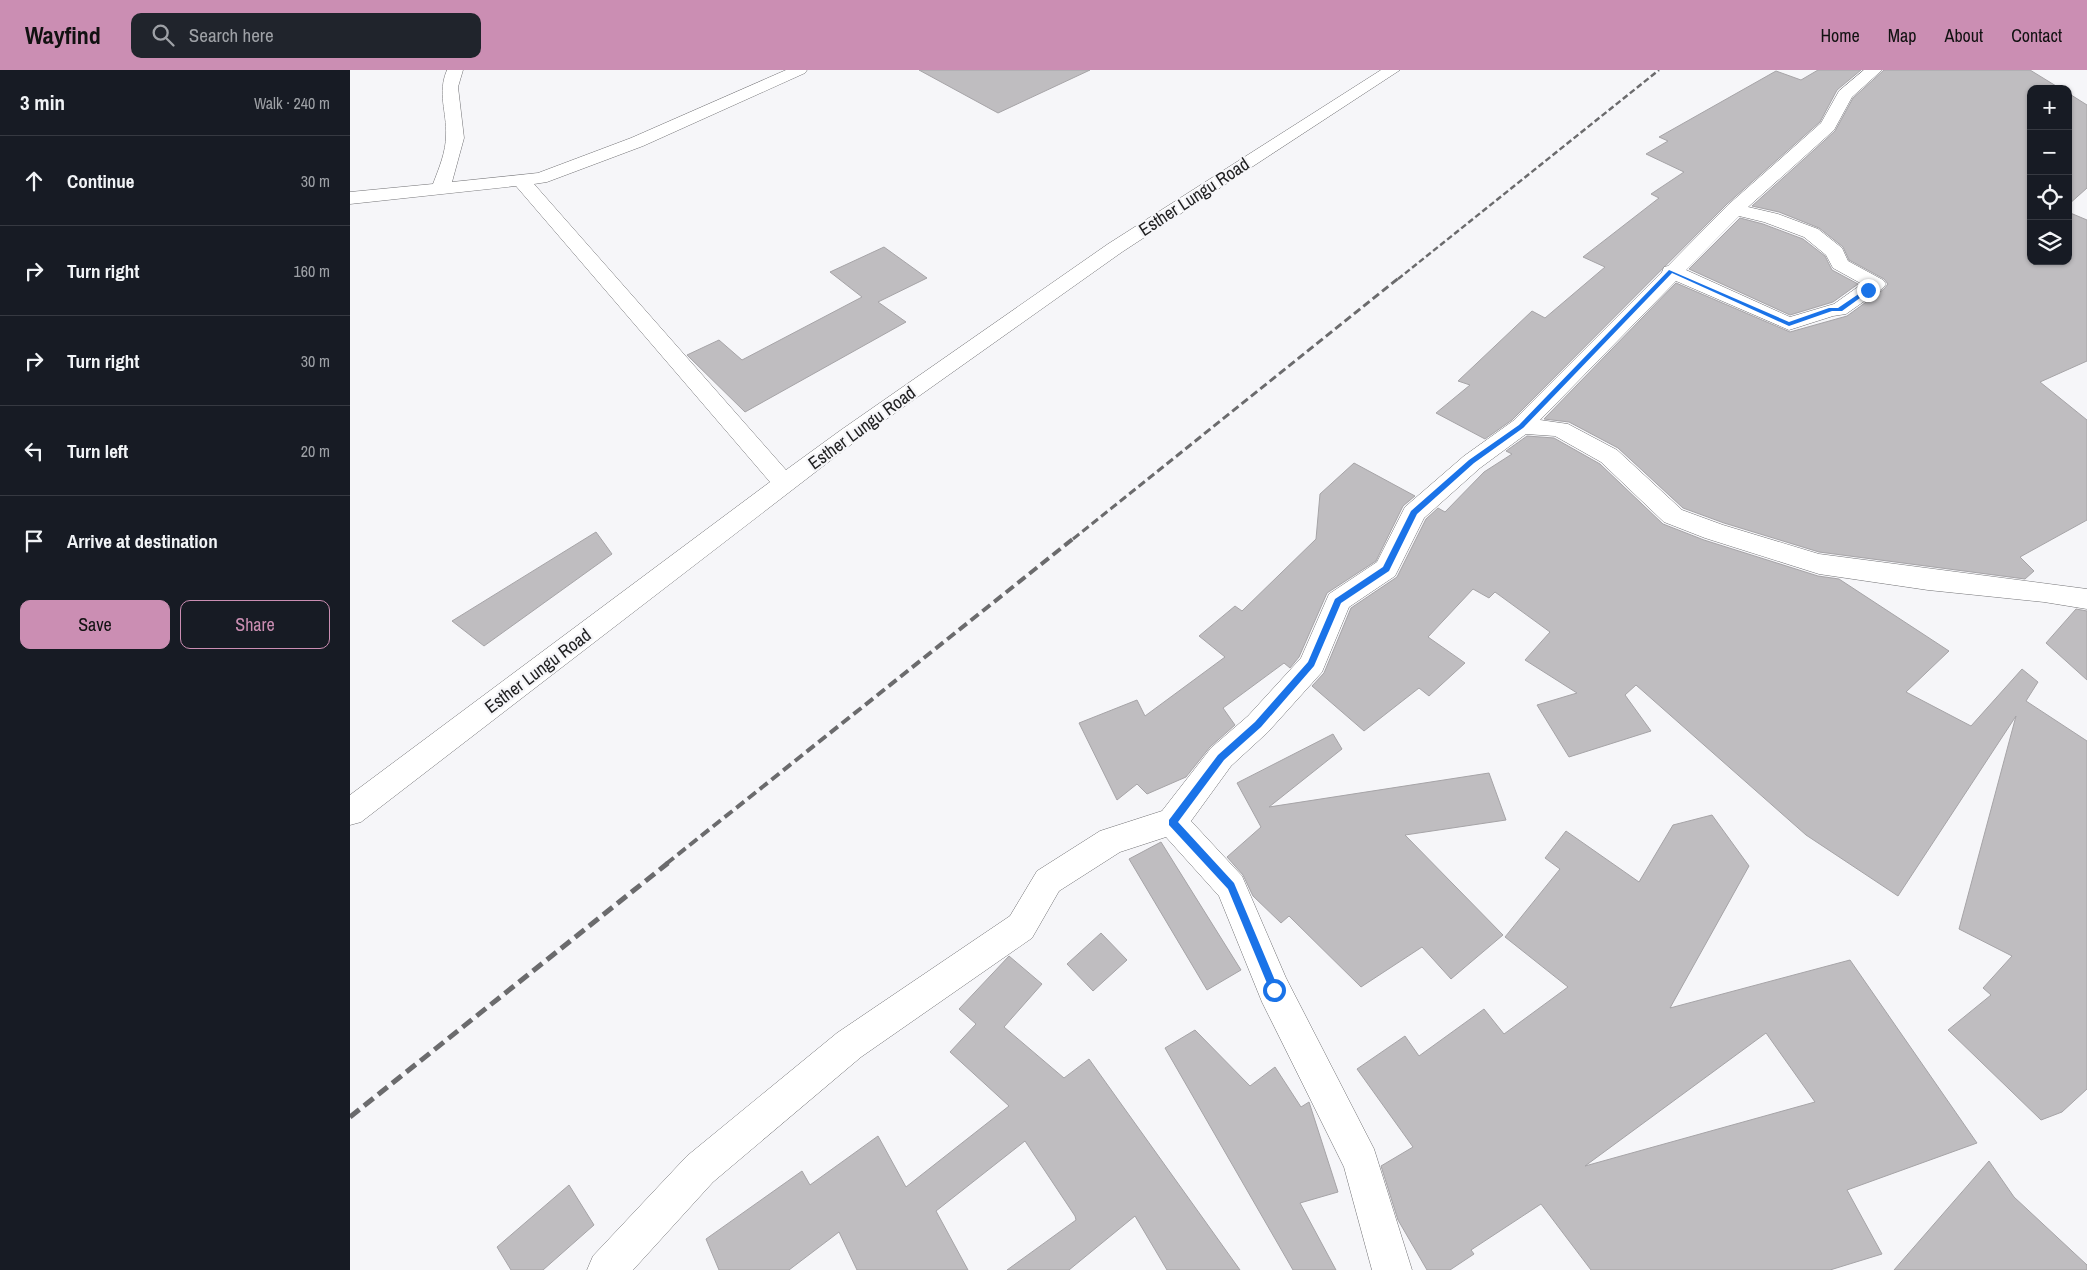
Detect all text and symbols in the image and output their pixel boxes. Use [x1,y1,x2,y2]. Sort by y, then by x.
search box [131,13,481,58]
text: Wayfind [25,19,101,51]
icon: search [149,21,177,49]
text: Search here [189,22,274,48]
text: Home [1820,23,1860,48]
text: Map [1888,23,1917,48]
text: About [1945,23,1983,48]
text: Contact [2011,23,2062,48]
map controls [2027,85,2072,265]
button: + [2027,85,2072,130]
text: 3 min [20,88,65,117]
text: Walk · 240 m [254,92,330,114]
button: − [2027,130,2072,175]
street label: Esther Lungu Road [1134,151,1254,242]
icon: ahead [20,167,48,195]
text: Continue [67,168,135,194]
text: 30 m [301,170,330,192]
button: locate [2027,175,2072,220]
button: layers [2027,220,2072,265]
icon: right [20,257,48,285]
text: Turn right [67,258,139,284]
text: 160 m [294,260,330,282]
route end [1857,279,1880,302]
icon: right [20,347,48,375]
text: Turn right [67,348,139,374]
text: 30 m [301,350,330,372]
street label: Esther Lungu Road [803,380,921,475]
icon: left [20,437,48,465]
text: Turn left [67,438,128,464]
text: 20 m [301,440,330,462]
icon: arrive [20,527,48,555]
text: Arrive at destination [67,528,218,554]
button: Save [20,600,170,649]
button: Share [180,600,330,649]
street label: Esther Lungu Road [479,622,596,719]
route start [1263,979,1286,1002]

